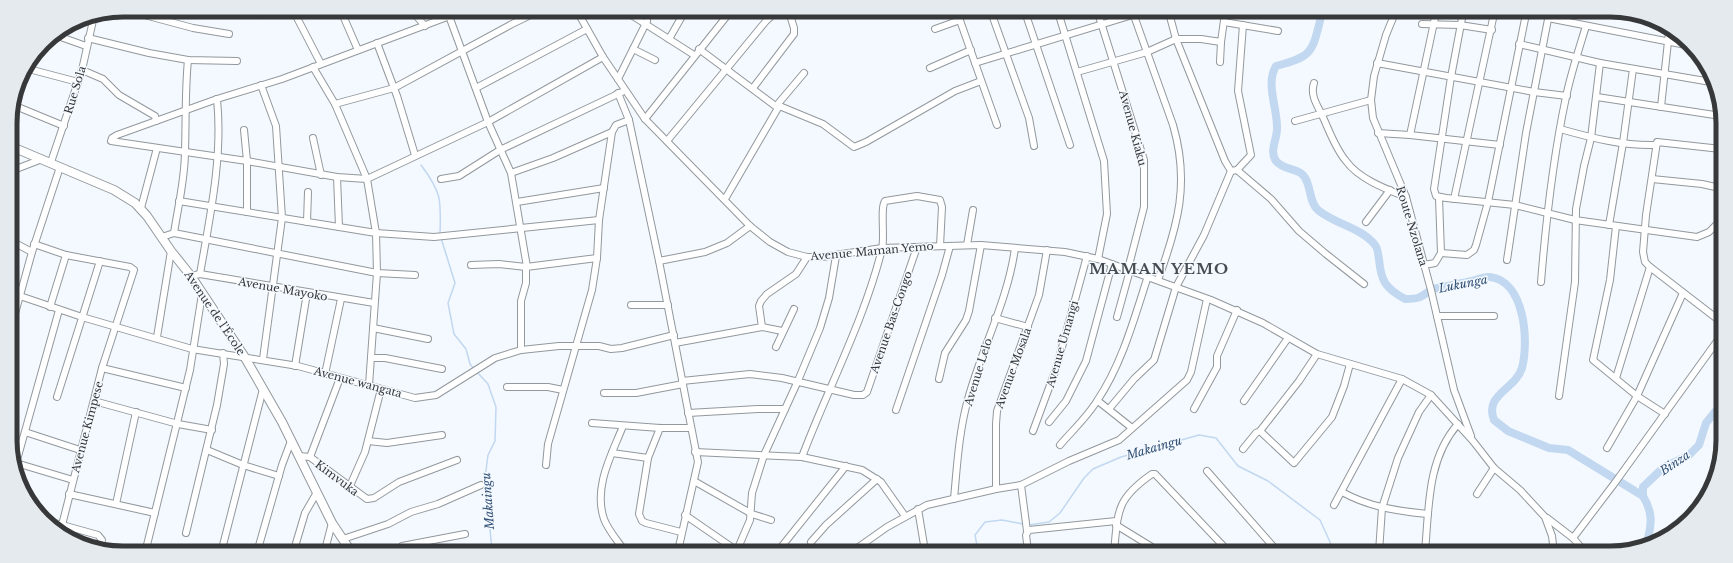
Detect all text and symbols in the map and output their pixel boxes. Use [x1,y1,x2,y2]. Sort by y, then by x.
street label: Rue Sola [61,63,89,116]
street label: Avenue Kiaku [1116,88,1150,168]
street label: Route Nzolana [1393,184,1431,269]
street label: Avenue Maman Yemo [809,239,934,263]
district label: MAMAN YEMO [1089,259,1229,278]
street label: Avenue de l'École [181,267,248,358]
street label: Avenue Bas-Congo [867,269,915,376]
water label: Lukunga [1436,271,1489,296]
street label: Avenue Mayoko [236,274,329,304]
street label: Avenue Umangi [1043,299,1081,390]
street label: Avenue Mosala [992,325,1034,411]
street label: Avenue Lelo [961,336,995,409]
street label: Avenue wangata [311,363,404,401]
street label: Avenue Kimpese [68,380,106,475]
water label: Makaingu [1123,432,1183,463]
water label: Binza [1656,447,1693,479]
street label: Kimvuka [312,457,362,499]
water label: Makaingu [478,472,497,531]

